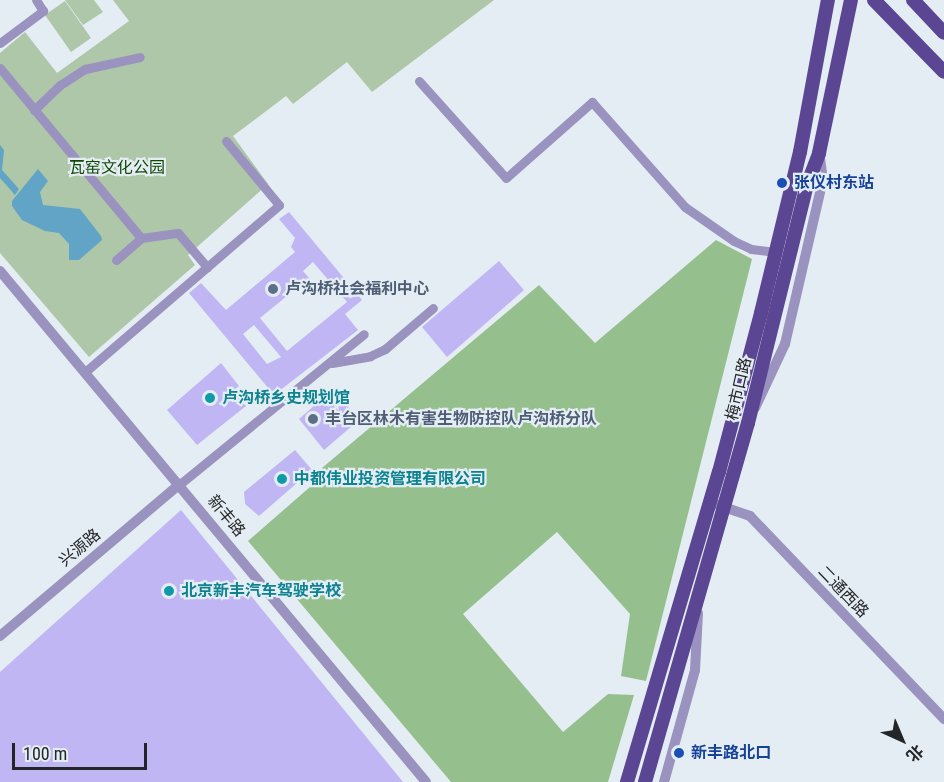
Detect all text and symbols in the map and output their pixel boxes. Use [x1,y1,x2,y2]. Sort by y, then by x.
park label: 瓦窑文化公园 [69,158,165,178]
place label: 张仪村东站 [794,173,874,193]
marker: 张仪村东站 [775,176,789,190]
place label: 卢沟桥社会福利中心 [285,279,429,299]
marker: 卢沟桥社会福利中心 [266,282,280,296]
street label: 梅市口路 [722,356,756,422]
place label: 卢沟桥乡史规划馆 [222,388,350,408]
marker: 卢沟桥乡史规划馆 [203,391,217,405]
place label: 丰台区林木有害生物防控队卢沟桥分队 [325,409,597,429]
marker: 丰台区林木有害生物防控队卢沟桥分队 [306,412,320,426]
place label: 中都伟业投资管理有限公司 [294,469,486,489]
marker: 中都伟业投资管理有限公司 [275,472,289,486]
street label: 新丰路 [203,491,249,541]
street label: 兴源路 [55,525,105,571]
street label: 二通西路 [814,562,872,622]
place label: 北京新丰汽车驾驶学校 [181,581,341,601]
marker: 北京新丰汽车驾驶学校 [162,584,176,598]
north arrow [872,710,932,770]
scale bar [15,731,150,769]
text: 北 [902,741,927,766]
text: 100 m [23,743,67,764]
place label: 新丰路北口 [691,743,771,763]
marker: 新丰路北口 [672,746,686,760]

